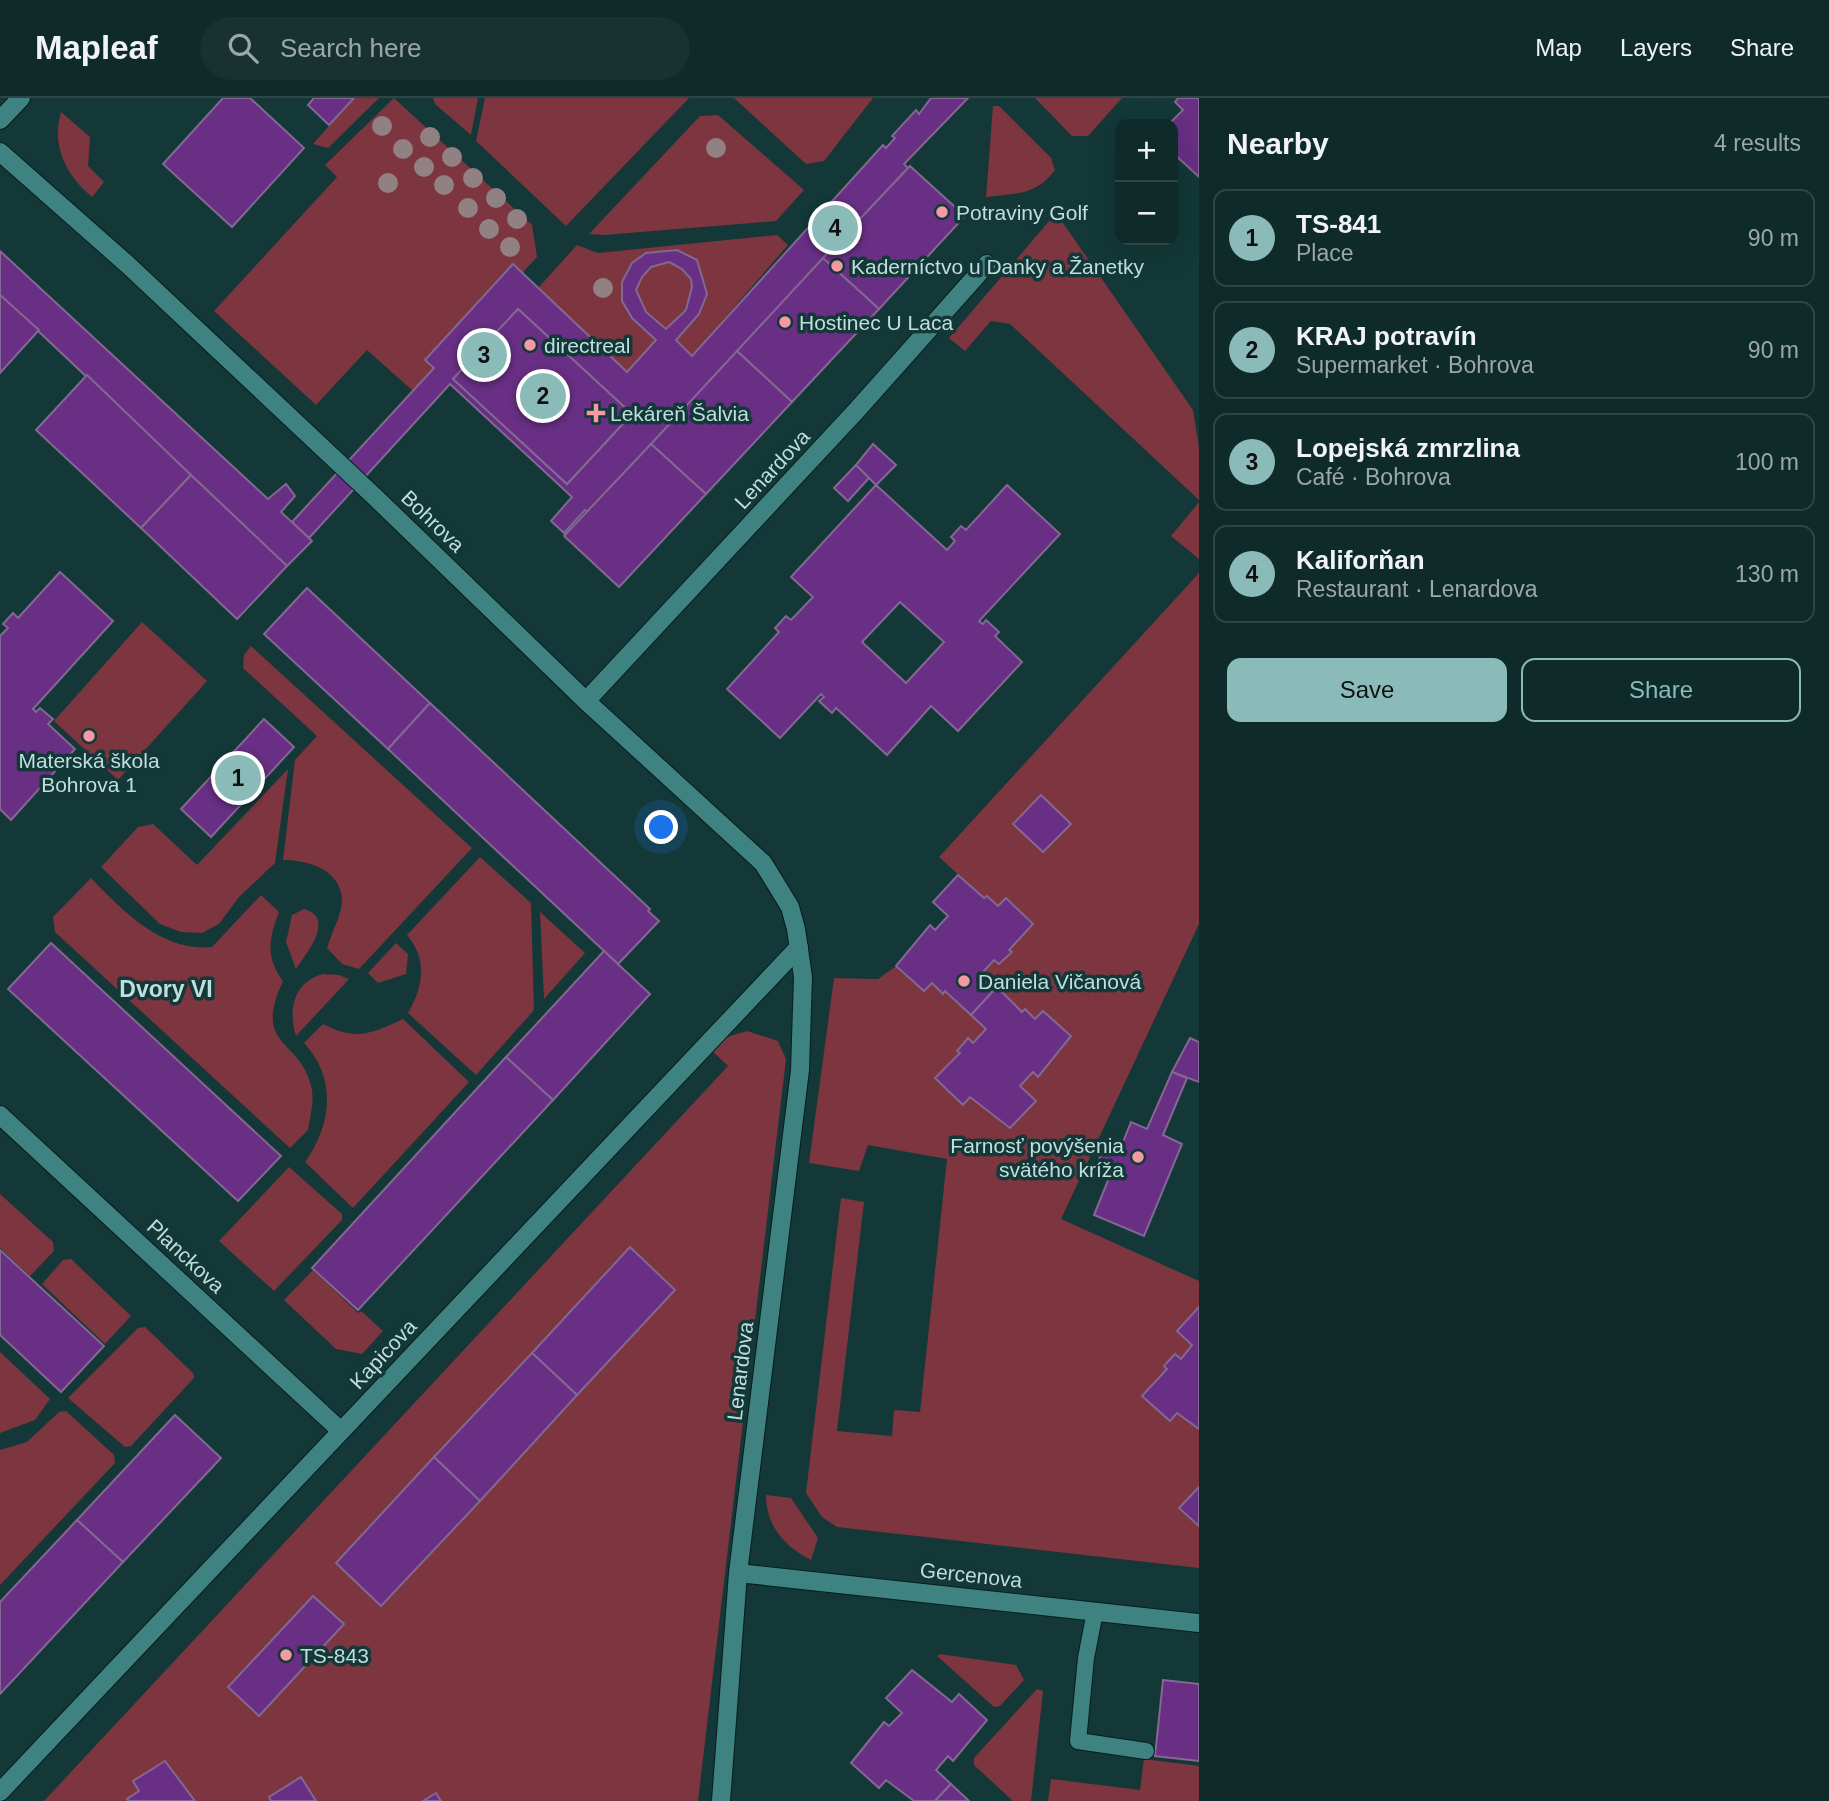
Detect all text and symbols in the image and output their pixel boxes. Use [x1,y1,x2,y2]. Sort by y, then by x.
search box [200,17,690,80]
text: Mapleaf [35,29,158,66]
icon: search [224,29,262,67]
text: Search here [280,33,422,63]
text: Map [1535,34,1582,61]
text: Layers [1620,34,1692,61]
text: Share [1730,34,1794,61]
map controls [1115,119,1178,245]
button: + [1115,119,1178,182]
text: Nearby [1227,127,1329,160]
text: 4 results [1714,130,1801,156]
button: − [1115,182,1178,245]
place label: Potraviny Golf [956,201,1088,224]
pin: 4 [812,202,858,254]
marker: Potraviny Golf [934,204,950,220]
text: TS-841 [1296,209,1381,239]
text: 1 [1246,225,1258,251]
text: 90 m [1748,225,1799,251]
text: Place [1296,240,1354,266]
place label: Kaderníctvo u Danky a Žanetky [851,255,1144,278]
marker: Kaderníctvo u Danky a Žanetky [829,258,845,274]
place label: Hostinec U Laca [799,311,953,334]
marker: Hostinec U Laca [777,314,793,330]
text: KRAJ potravín [1296,321,1477,351]
pin: 3 [461,329,507,381]
place label: directreal [544,334,630,357]
marker: directreal [522,337,538,353]
text: 2 [1246,337,1258,363]
text: 90 m [1748,337,1799,363]
text: Supermarket · Bohrova [1296,352,1534,378]
pin: 2 [520,370,566,422]
place label: Lekáreň Šalvia [610,402,749,425]
marker: Lekáreň Šalvia [588,405,604,421]
street label: Lenardova [730,425,814,513]
text: Lopejská zmrzlina [1296,433,1520,463]
text: 3 [1246,449,1258,475]
text: 100 m [1735,449,1799,475]
text: Café · Bohrova [1296,464,1451,490]
street label: Bohrova [397,486,469,557]
text: Kaliforňan [1296,545,1425,575]
text: 4 [1246,561,1258,587]
text: 130 m [1735,561,1799,587]
text: Restaurant · Lenardova [1296,576,1538,602]
button: Save [1227,658,1507,722]
button: Share [1521,658,1801,722]
marker: Materská škola Bohrova 1 [81,728,97,744]
place label: Materská škola Bohrova 1 [18,749,160,796]
pin: 1 [215,752,261,804]
your location [644,810,678,844]
place label: Daniela Vičanová [978,970,1141,993]
marker: Daniela Vičanová [956,973,972,989]
district label: Dvory VI [119,976,213,1002]
place label: Farnosť povýšenia svätého kríža [950,1134,1124,1181]
marker: Farnosť povýšenia svätého kríža [1130,1149,1146,1165]
street label: Planckova [143,1215,230,1298]
street label: Kapicova [345,1314,421,1393]
street label: Lenardova [723,1320,758,1422]
street label: Gercenova [919,1558,1024,1592]
place label: TS-843 [300,1644,369,1667]
marker: TS-843 [278,1647,294,1663]

